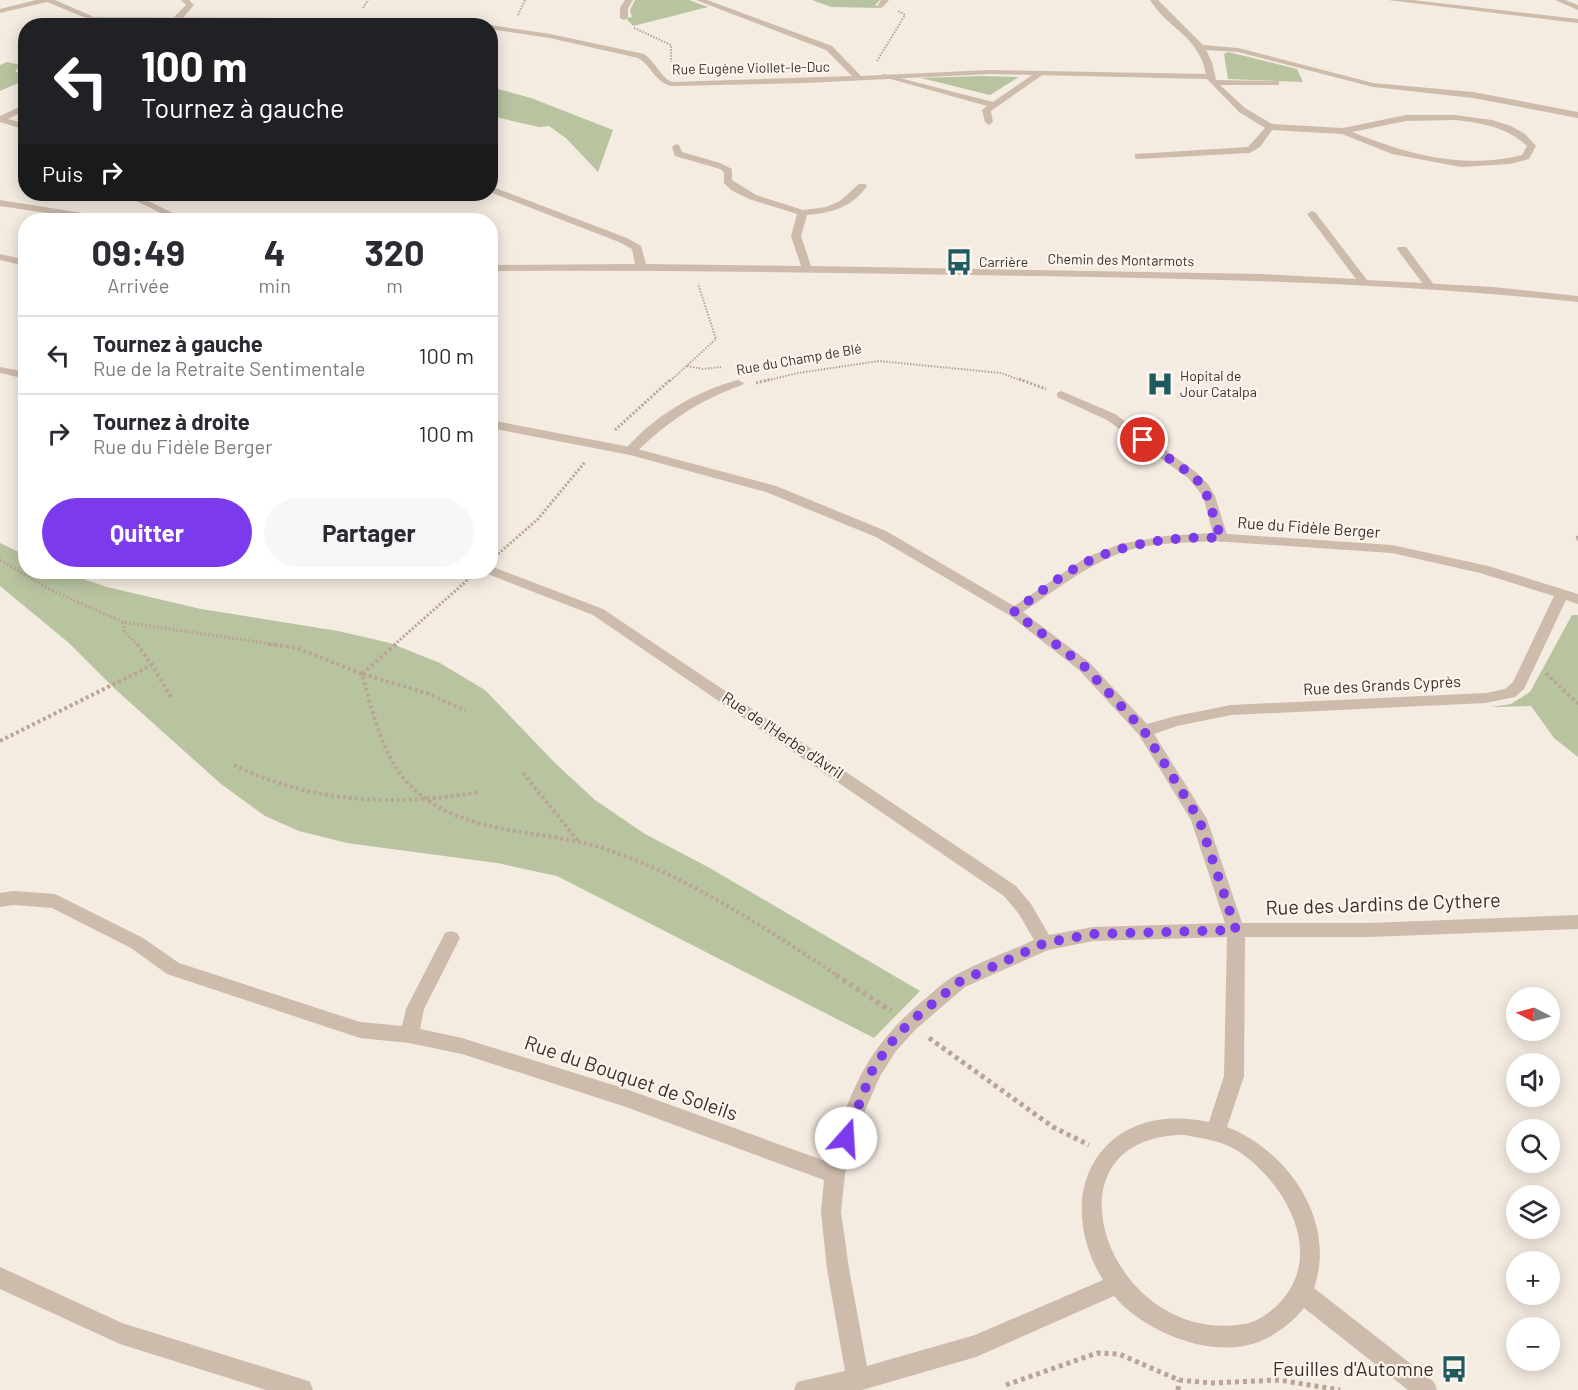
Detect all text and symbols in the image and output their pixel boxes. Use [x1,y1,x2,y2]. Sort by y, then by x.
text: 100 m [141,40,247,90]
icon: left [42,42,120,120]
street label: Rue Eugène Viollet-le-Duc [672,58,830,77]
text: Tournez à gauche [141,91,344,123]
icon: right [95,156,128,189]
text: Puis [42,160,83,186]
text: 09:49 [91,230,185,273]
text: 4 [264,230,286,273]
text: 320 [364,230,425,273]
bus stop icon: Carrière [944,247,974,277]
street label: Chemin des Montarmots [1047,250,1195,269]
place label: Carrière [979,253,1028,270]
text: Arrivée [107,273,169,297]
text: min [259,273,291,297]
text: m [386,273,403,297]
text: Tournez à gauche [93,330,263,356]
icon: left [42,339,75,372]
street label: Rue du Champ de Blé [735,339,863,378]
text: 100 m [419,342,474,368]
text: Rue de la Retraite Sentimentale [93,356,365,380]
place label: Hopital de Jour Catalpa [1180,367,1257,400]
hospital icon: Hopital de Jour Catalpa [1145,369,1175,399]
text: Tournez à droite [93,408,250,434]
pin [1117,414,1168,465]
icon: right [42,417,75,450]
text: 100 m [419,420,474,446]
icon: arrive [1126,423,1159,456]
text: Rue du Fidèle Berger [93,434,272,458]
button: Quitter [42,498,252,567]
button: Partager [264,498,474,567]
street label: Rue du Fidèle Berger [1237,512,1381,541]
street label: Rue des Grands Cyprès [1303,671,1461,698]
street label: Rue de l'Herbe d'Avril [719,687,847,782]
street label: Rue des Jardins de Cythere [1265,887,1501,919]
north arrow [1506,987,1560,1041]
map controls [1506,987,1560,1371]
street label: Rue du Bouquet de Soleils [522,1029,741,1125]
button: sound [1506,1053,1560,1107]
position arrow [814,1106,878,1170]
button: search [1506,1119,1560,1173]
button: layers [1506,1185,1560,1239]
button: + [1506,1251,1560,1305]
button: − [1506,1317,1560,1371]
bus stop icon: Feuilles d'Automne [1439,1354,1469,1384]
place label: Feuilles d'Automne [1273,1356,1434,1380]

